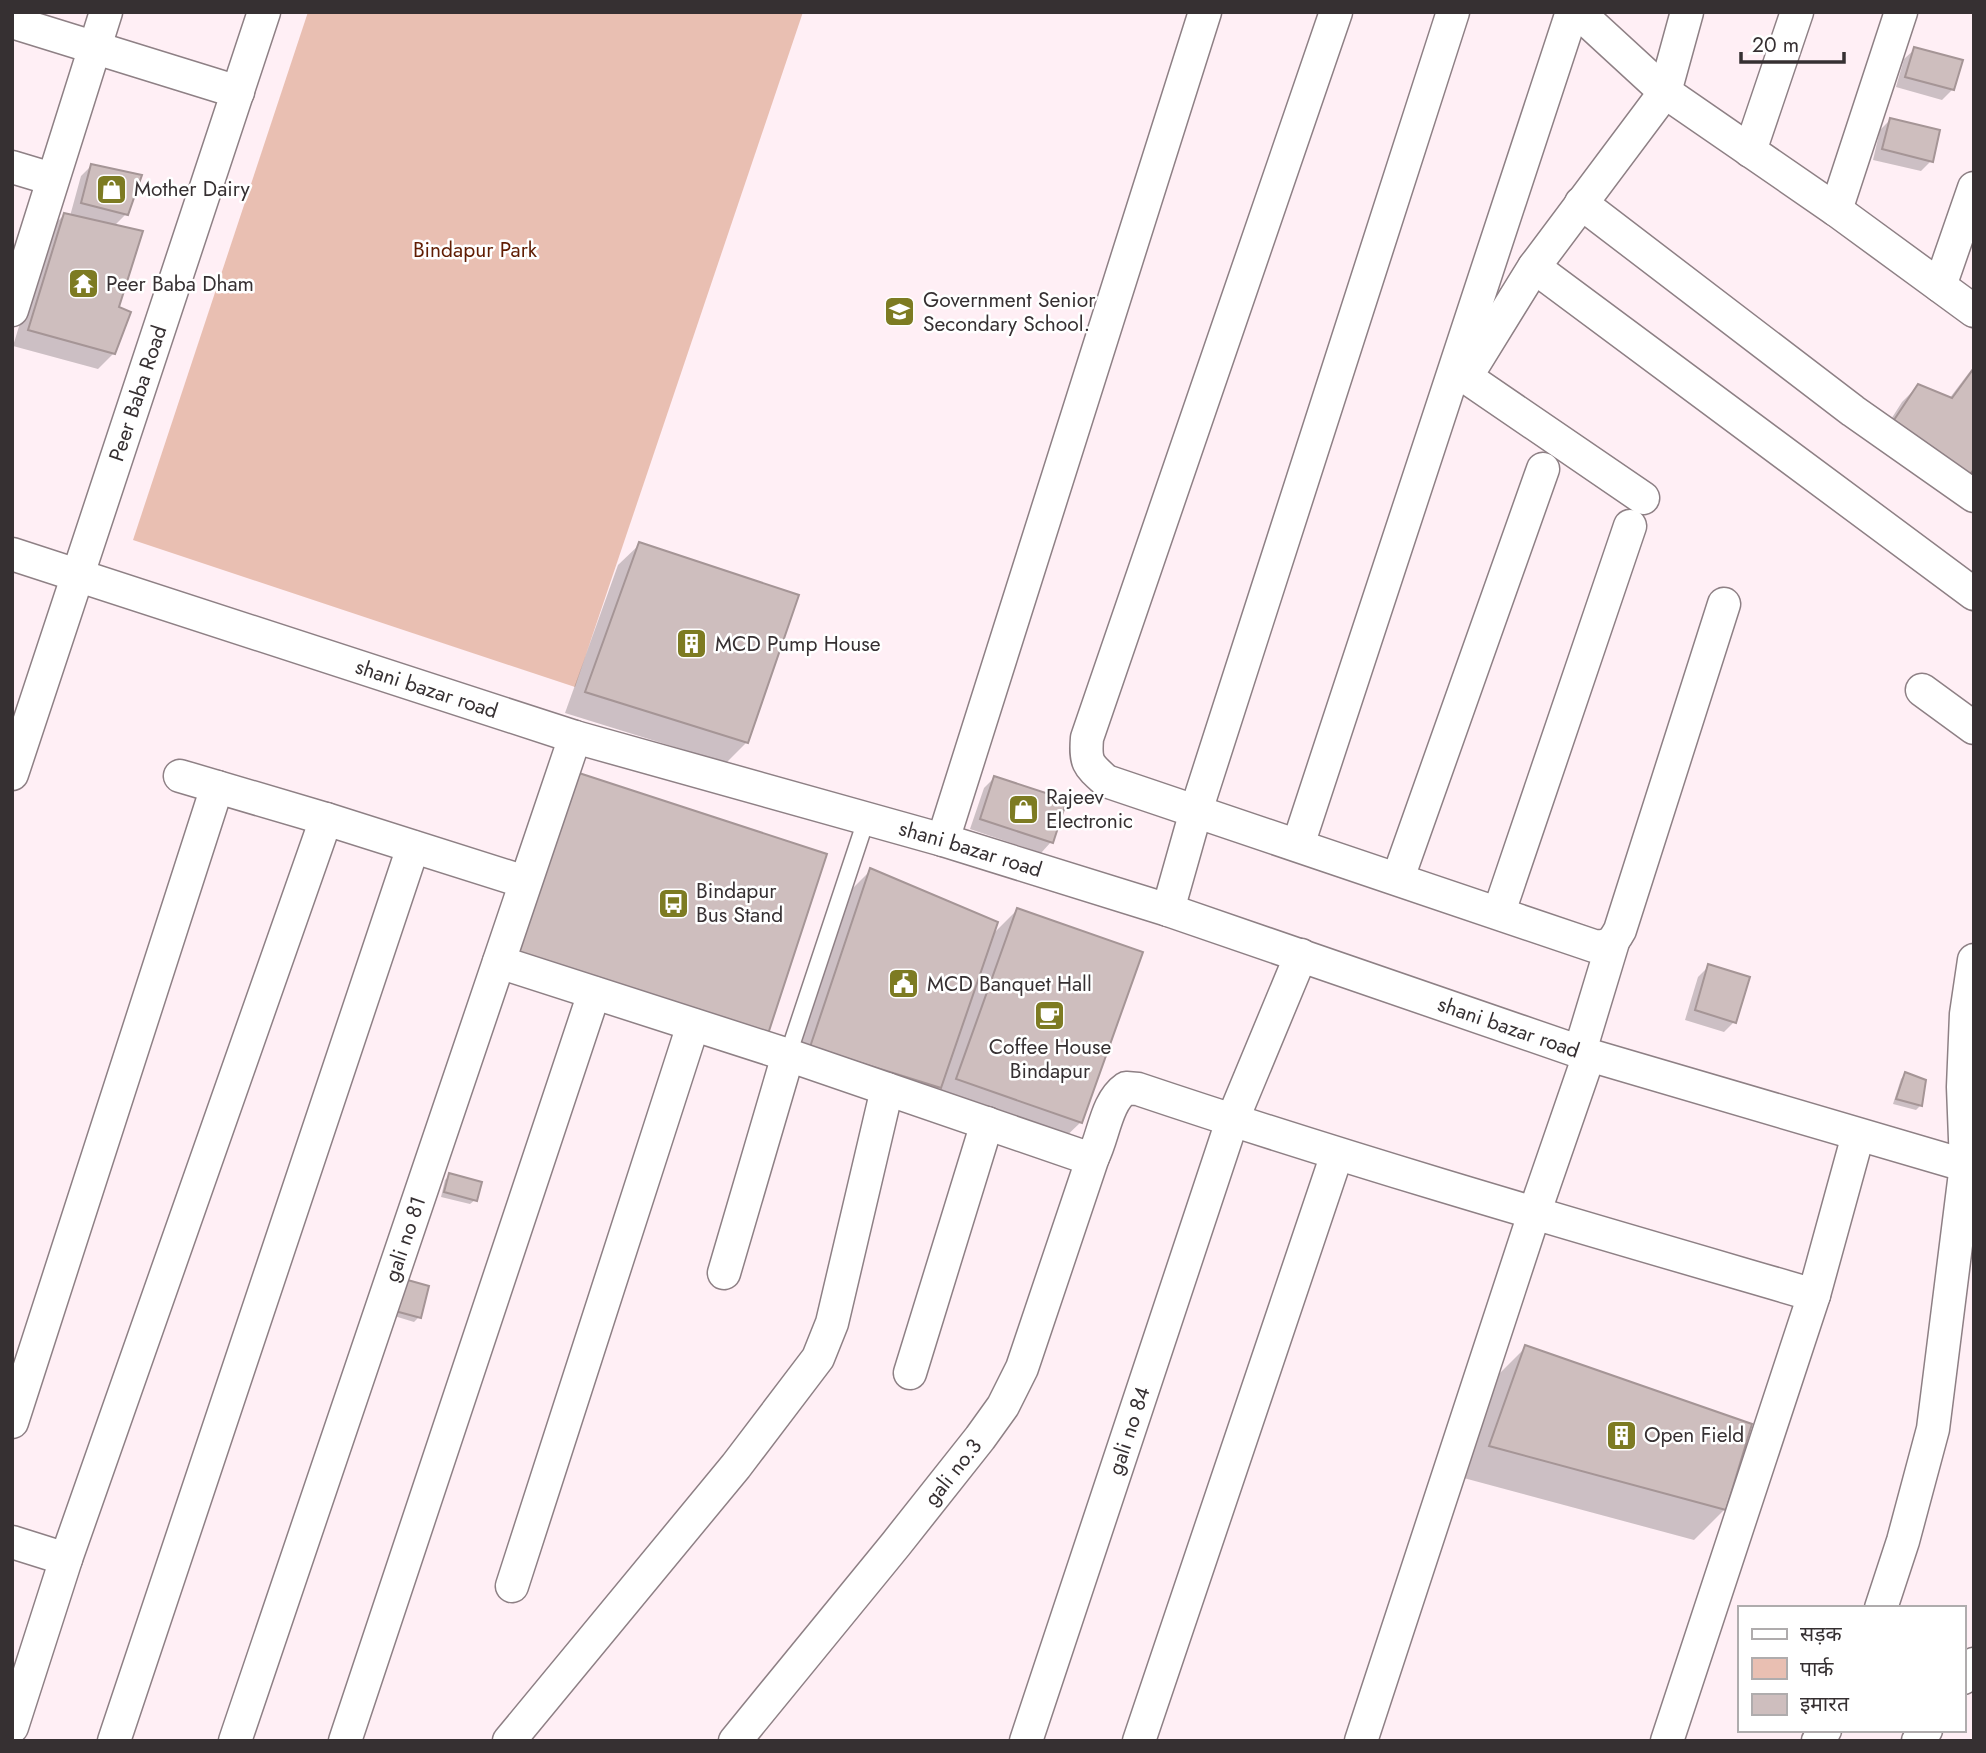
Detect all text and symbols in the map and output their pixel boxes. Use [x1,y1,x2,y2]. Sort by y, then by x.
scale bar [1741,21,1844,65]
text: 20 m [1752,30,1799,60]
shop icon: Mother Dairy [94,172,128,206]
place label: Mother Dairy [134,174,251,204]
park label: Bindapur Park [413,235,538,265]
temple icon: Peer Baba Dham [66,267,100,301]
place label: Peer Baba Dham [106,269,254,299]
place label: Government Senior Secondary School. [923,285,1096,339]
school or university icon: Government Senior Secondary School. [883,295,917,329]
street label: Peer Baba Road [101,321,174,465]
building icon: MCD Pump House [675,627,709,661]
place label: MCD Pump House [715,629,881,659]
street label: shani bazar road [352,652,502,726]
place label: Rajeev Electronic [1046,782,1133,836]
shop icon: Rajeev Electronic [1006,792,1040,826]
street label: shani bazar road [895,813,1046,885]
place label: Bindapur Bus Stand [696,876,783,930]
bus stop icon: Bindapur Bus Stand [656,886,690,920]
public building icon: MCD Banquet Hall [887,967,921,1001]
place label: MCD Banquet Hall [927,969,1092,999]
street label: shani bazar road [1434,989,1584,1066]
cafe icon: Coffee House Bindapur [1033,998,1067,1032]
place label: Coffee House Bindapur [989,1032,1111,1086]
street label: gali no 81 [377,1192,433,1286]
street label: gali no 84 [1100,1383,1158,1479]
building icon: Open Field [1604,1418,1638,1452]
place label: Open Field [1644,1420,1744,1450]
street label: gali no.3 [917,1432,989,1512]
legend [1738,1606,1965,1732]
text: सड़क [1800,1619,1842,1649]
text: पार्क [1800,1654,1834,1684]
text: इमारत [1800,1689,1850,1719]

